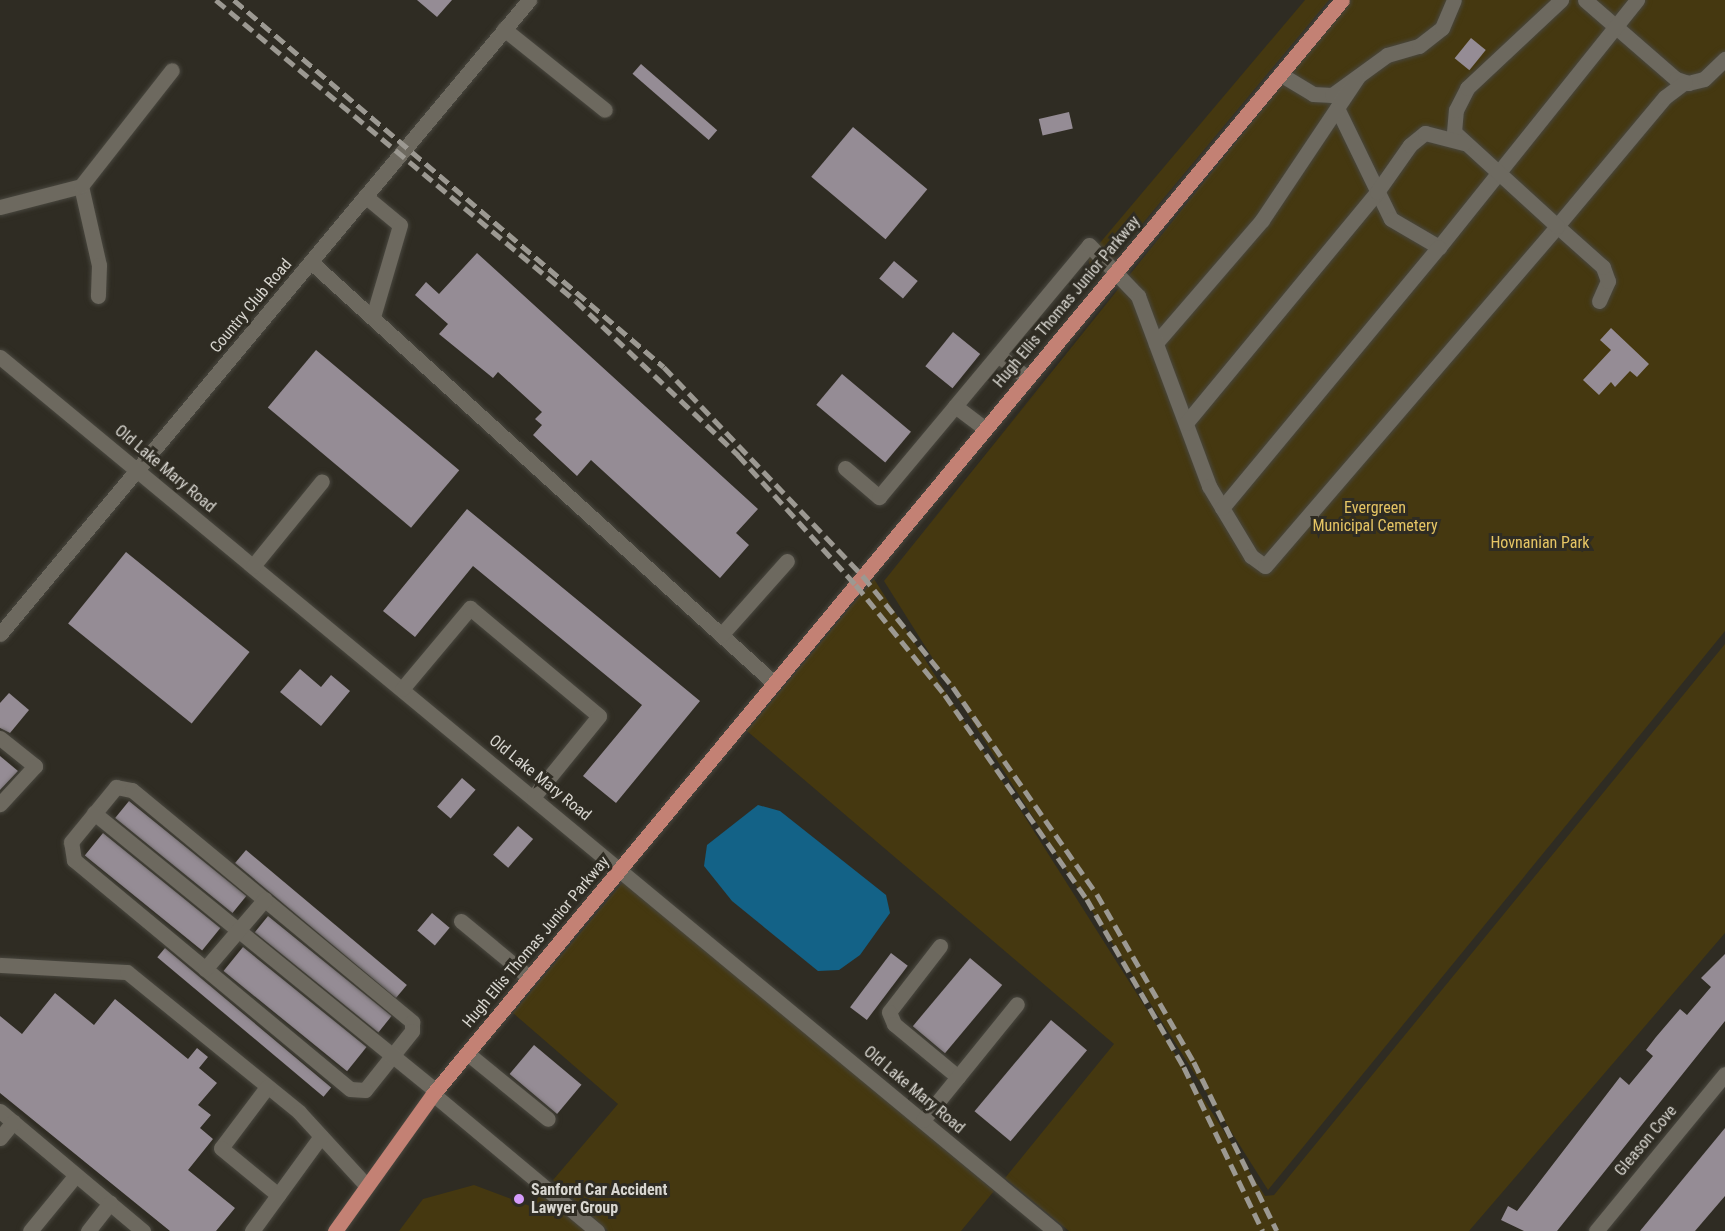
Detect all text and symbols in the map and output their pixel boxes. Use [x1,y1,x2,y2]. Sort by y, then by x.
street label: Hugh Ellis Thomas Junior Parkway [989,212,1145,392]
street label: Country Club Road [206,255,296,357]
street label: Old Lake Mary Road [111,421,219,517]
park label: Evergreen Municipal Cemetery [1312,498,1438,536]
park label: Hovnanian Park [1490,533,1590,553]
street label: Old Lake Mary Road [485,731,595,825]
street label: Hugh Ellis Thomas Junior Parkway [458,852,614,1032]
street label: Old Lake Mary Road [860,1042,968,1138]
street label: Gleason Cove [1611,1102,1681,1180]
place label: Sanford Car Accident Lawyer Group [531,1180,667,1218]
marker: Sanford Car Accident Lawyer Group [512,1192,526,1206]

